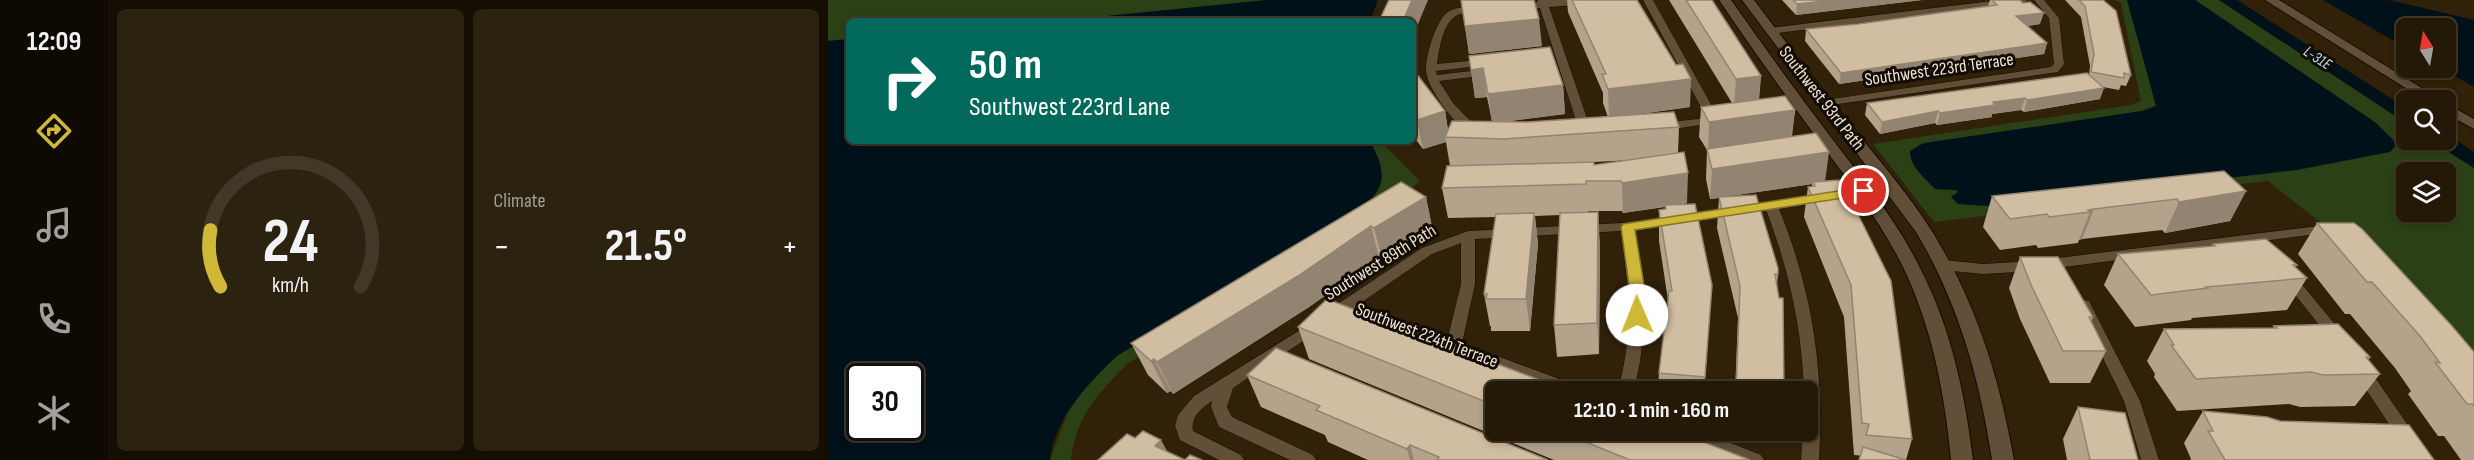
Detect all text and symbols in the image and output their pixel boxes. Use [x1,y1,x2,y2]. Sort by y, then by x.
north arrow [2396,18,2456,78]
map controls [2396,18,2456,222]
text: 12:09 [27,26,81,58]
text: 50 m [969,40,1042,91]
icon: right [870,42,948,120]
street label: Southwest 93rd Path [1774,42,1869,155]
water label: L-31E [2300,42,2335,75]
street label: Southwest 223rd Terrace [1863,49,2015,90]
button: search [2396,90,2456,150]
text: Southwest 223rd Lane [969,91,1170,123]
icon: directions [33,110,75,152]
button: layers [2396,162,2456,222]
pin [1838,165,1889,216]
icon: arrive [1847,174,1880,207]
text: Climate [494,189,546,213]
icon: music [33,204,75,246]
text: 24 [262,205,318,280]
text: 21.5° [604,219,687,274]
street label: Southwest 89th Path [1321,220,1440,305]
text: − [494,227,510,267]
text: + [782,227,798,267]
text: km/h [272,273,309,298]
position arrow [1605,283,1669,347]
icon: phone [33,298,75,340]
street label: Southwest 224th Terrace [1353,299,1501,372]
speed limit sign: 30 [846,363,924,441]
icon: climate [33,392,75,434]
text: 12:10 · 1 min · 160 m [1574,397,1729,424]

